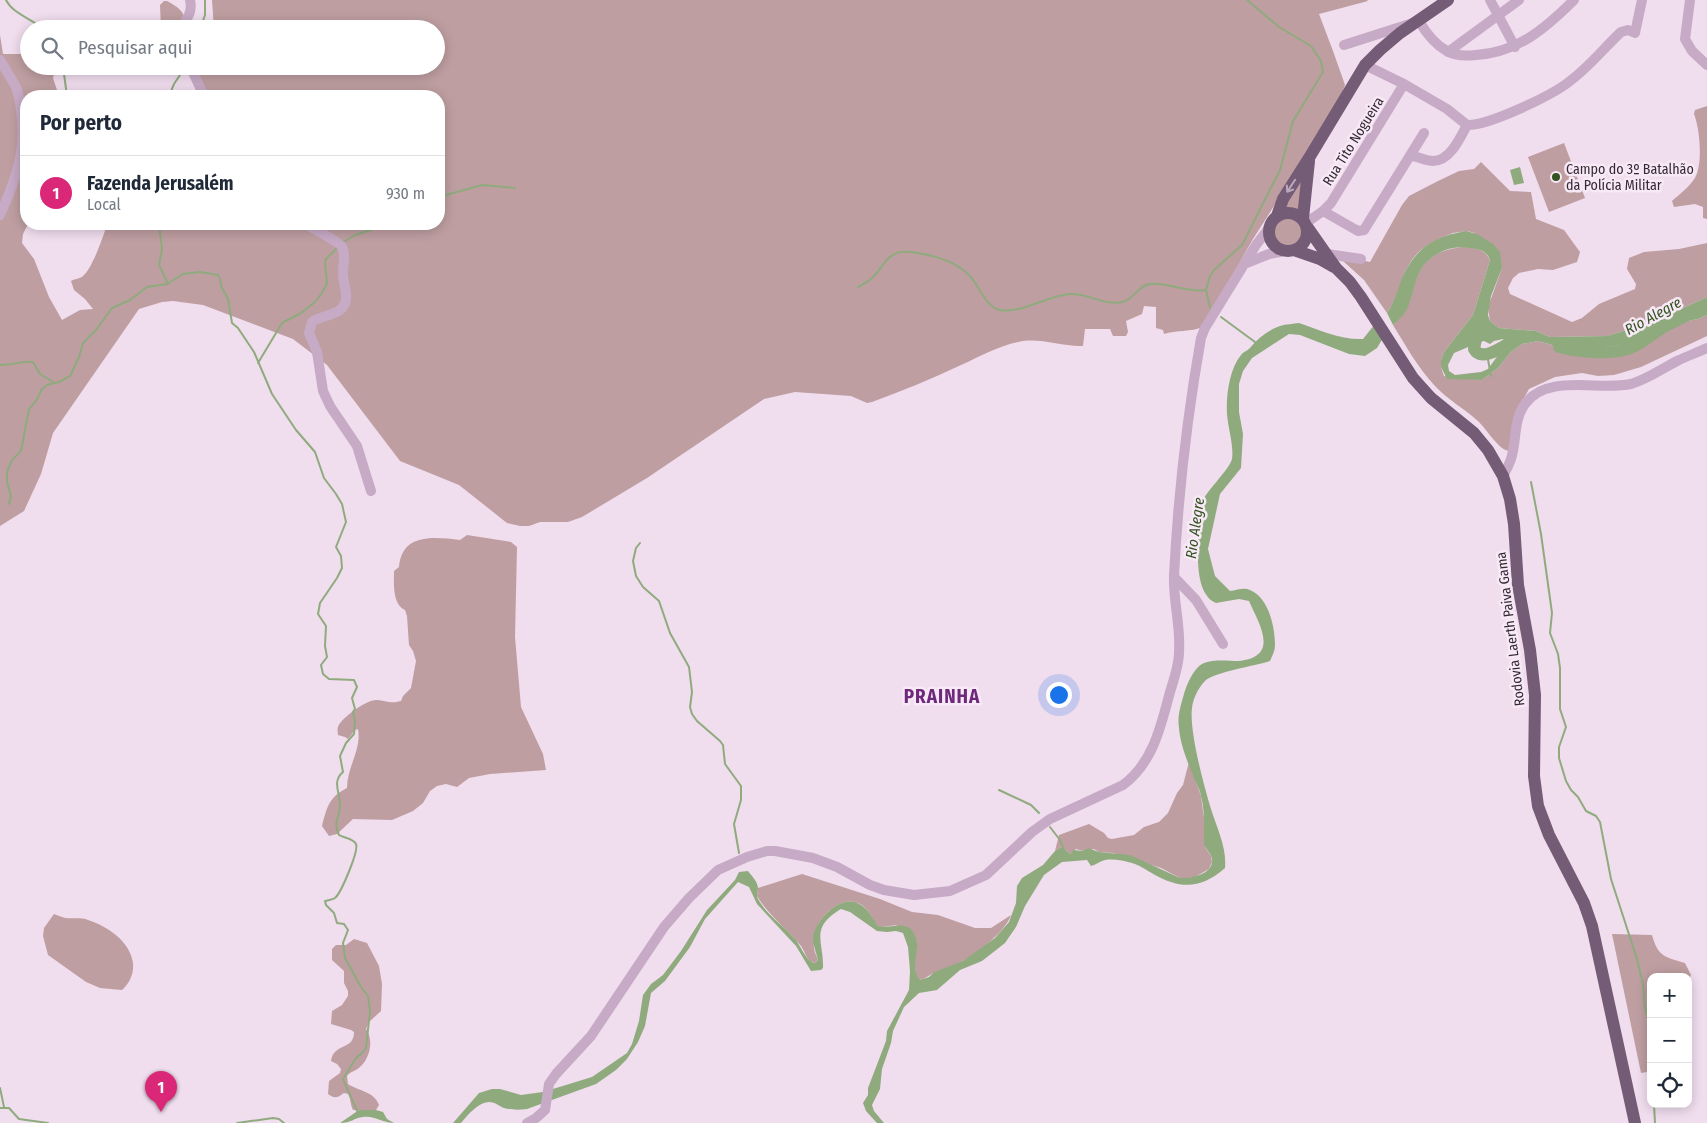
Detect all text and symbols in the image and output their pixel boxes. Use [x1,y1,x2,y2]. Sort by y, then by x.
search box [20,20,445,75]
icon: search [38,34,66,62]
text: Pesquisar aqui [78,36,192,59]
street label: Rua Tito Nogueira [1319,94,1388,189]
text: Por perto [40,110,122,136]
place label: Campo do 3º Batalhão da Polícia Militar [1566,161,1694,194]
marker: Campo do 3º Batalhão da Polícia Militar [1550,171,1562,183]
text: Fazenda Jerusalém [87,172,233,195]
one-way arrow [1286,179,1296,193]
text: 1 [53,184,59,203]
text: 930 m [386,184,425,203]
text: Local [87,195,121,214]
water label: Rio Alegre [1622,293,1684,339]
water label: Rio Alegre [1182,496,1208,560]
street label: Rodovia Laerth Paiva Gama [1493,551,1528,707]
your location [1046,682,1072,708]
district label: PRAINHA [904,685,980,708]
map controls [1647,973,1692,1108]
button: + [1647,973,1692,1018]
button: − [1647,1018,1692,1063]
button: locate [1647,1063,1692,1108]
pin: 1 [145,1071,177,1112]

